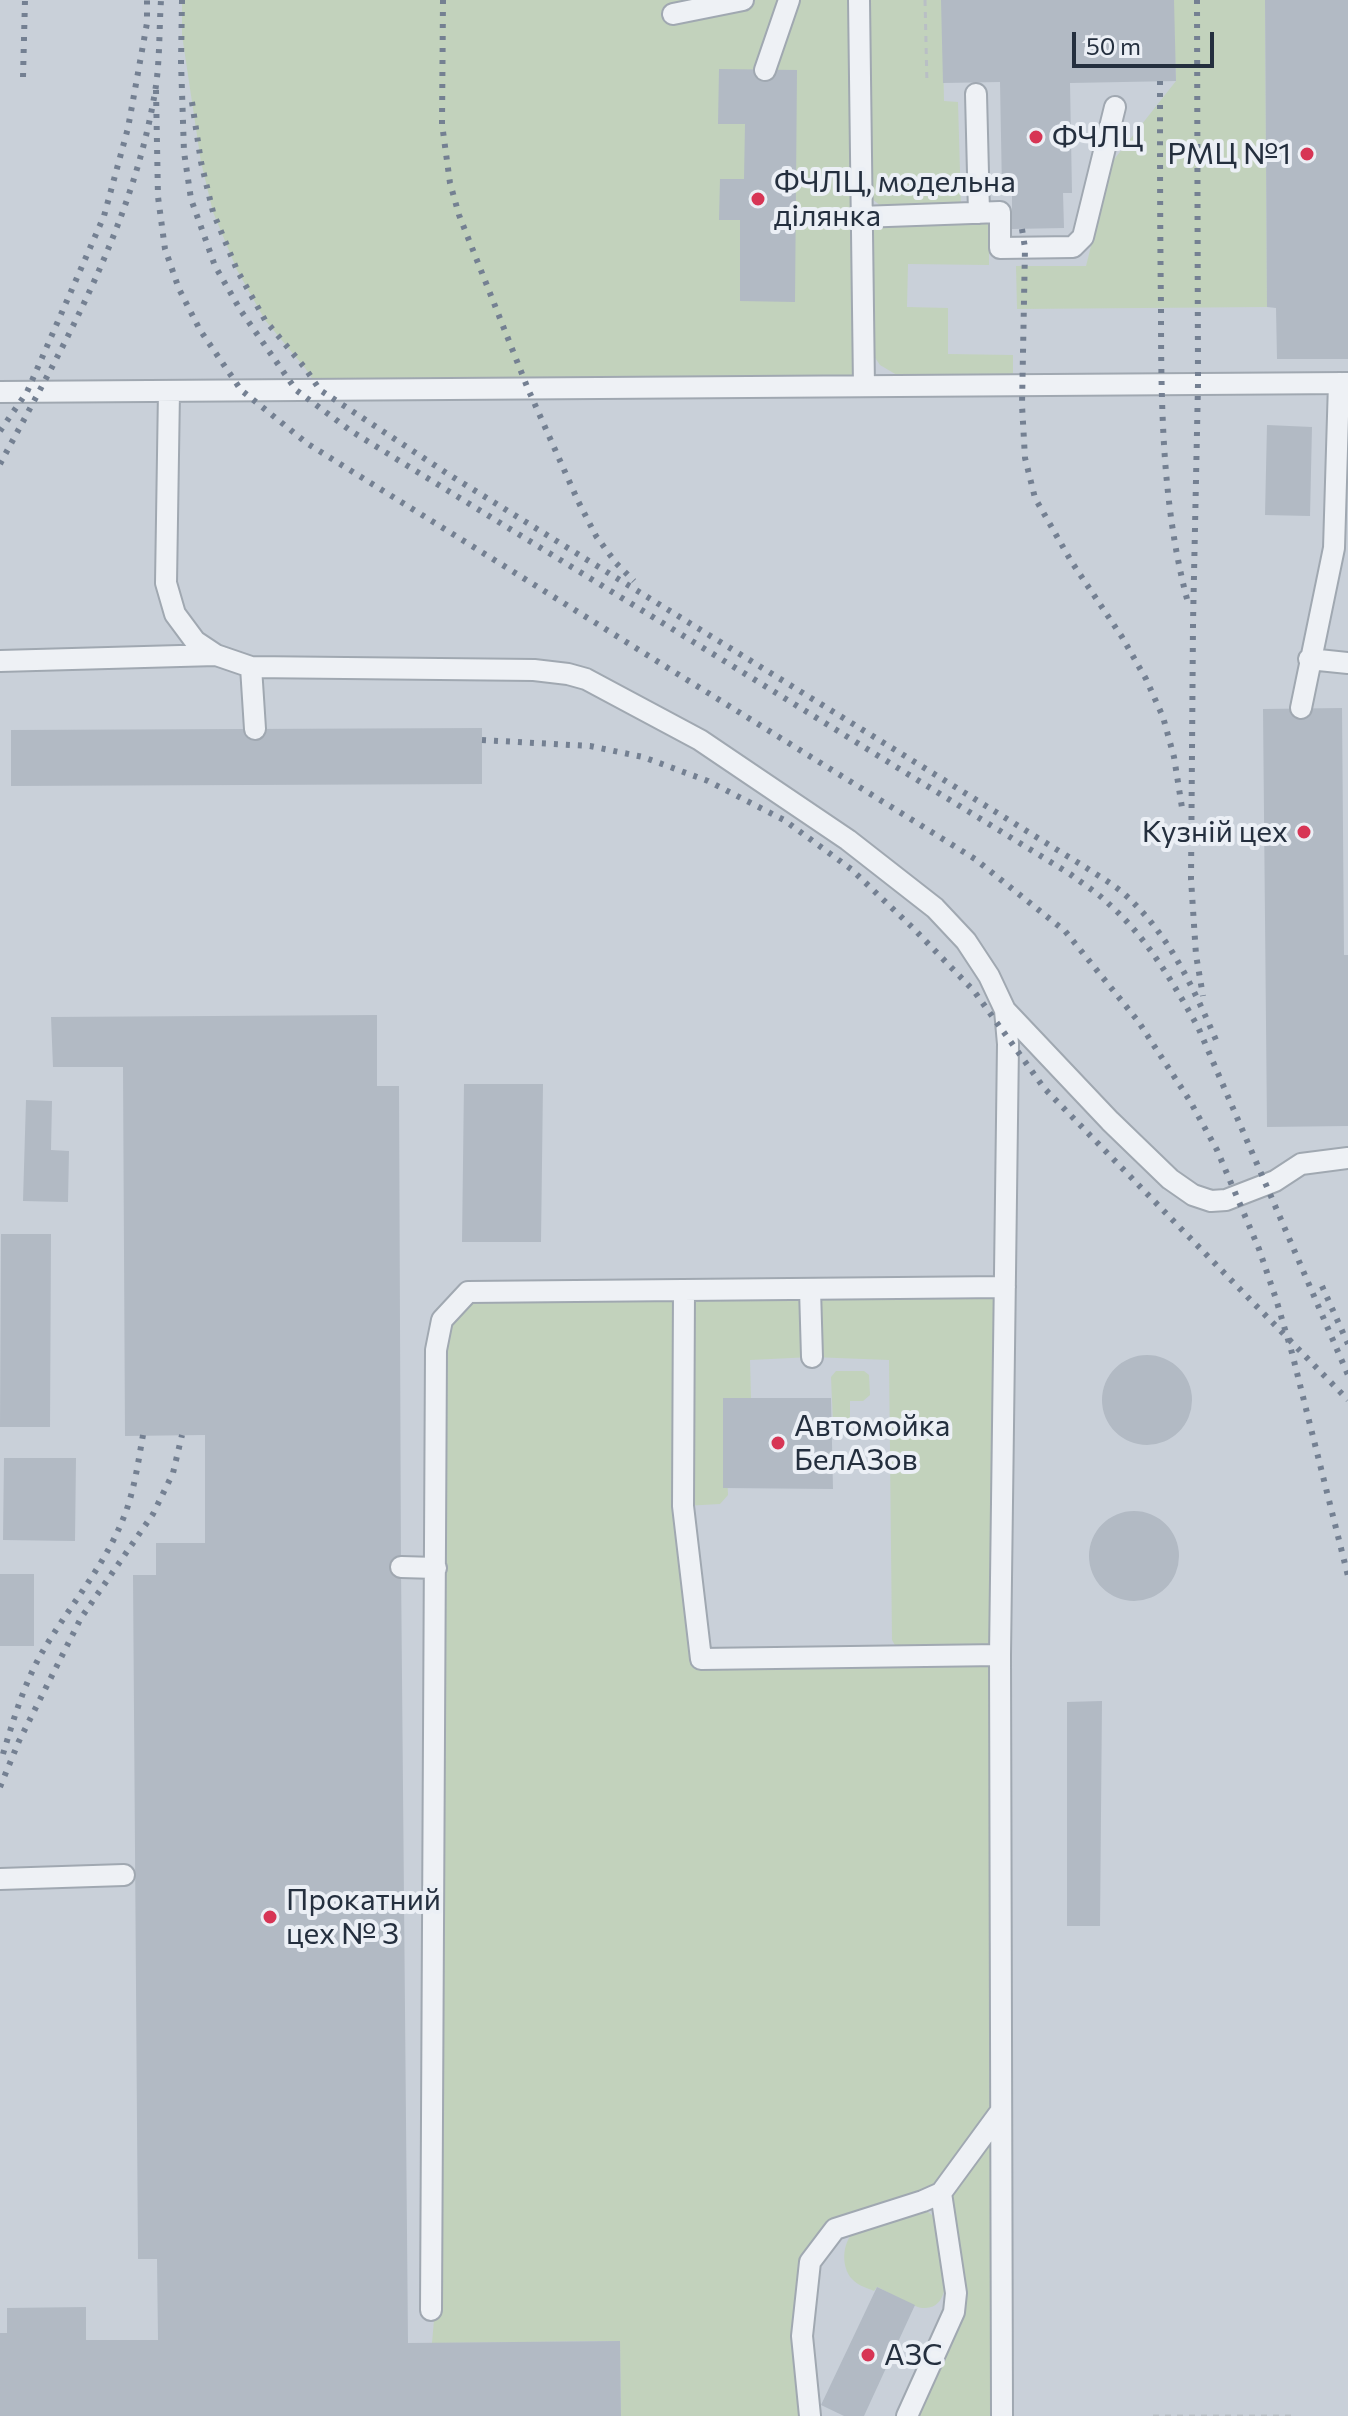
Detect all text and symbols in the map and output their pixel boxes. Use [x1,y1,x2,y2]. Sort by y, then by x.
scale bar [1076,16,1218,66]
text: 50 m [1086,31,1141,60]
place label: ФЧЛЦ [1052,119,1143,155]
marker: ФЧЛЦ [1027,128,1045,146]
place label: РМЦ №1 [1167,136,1291,172]
marker: РМЦ №1 [1298,145,1316,163]
place label: ФЧЛЦ, модельна ділянка [774,164,1016,234]
marker: ФЧЛЦ, модельна ділянка [749,190,767,208]
place label: Кузній цех [1142,814,1288,850]
marker: Кузній цех [1295,823,1313,841]
place label: Автомойка БелАЗов [794,1408,950,1478]
marker: Автомойка БелАЗов [769,1434,787,1452]
place label: Прокатний цех № 3 [286,1882,441,1952]
marker: Прокатний цех № 3 [261,1908,279,1926]
place label: АЗС [884,2337,942,2373]
marker: АЗС [859,2346,877,2364]

